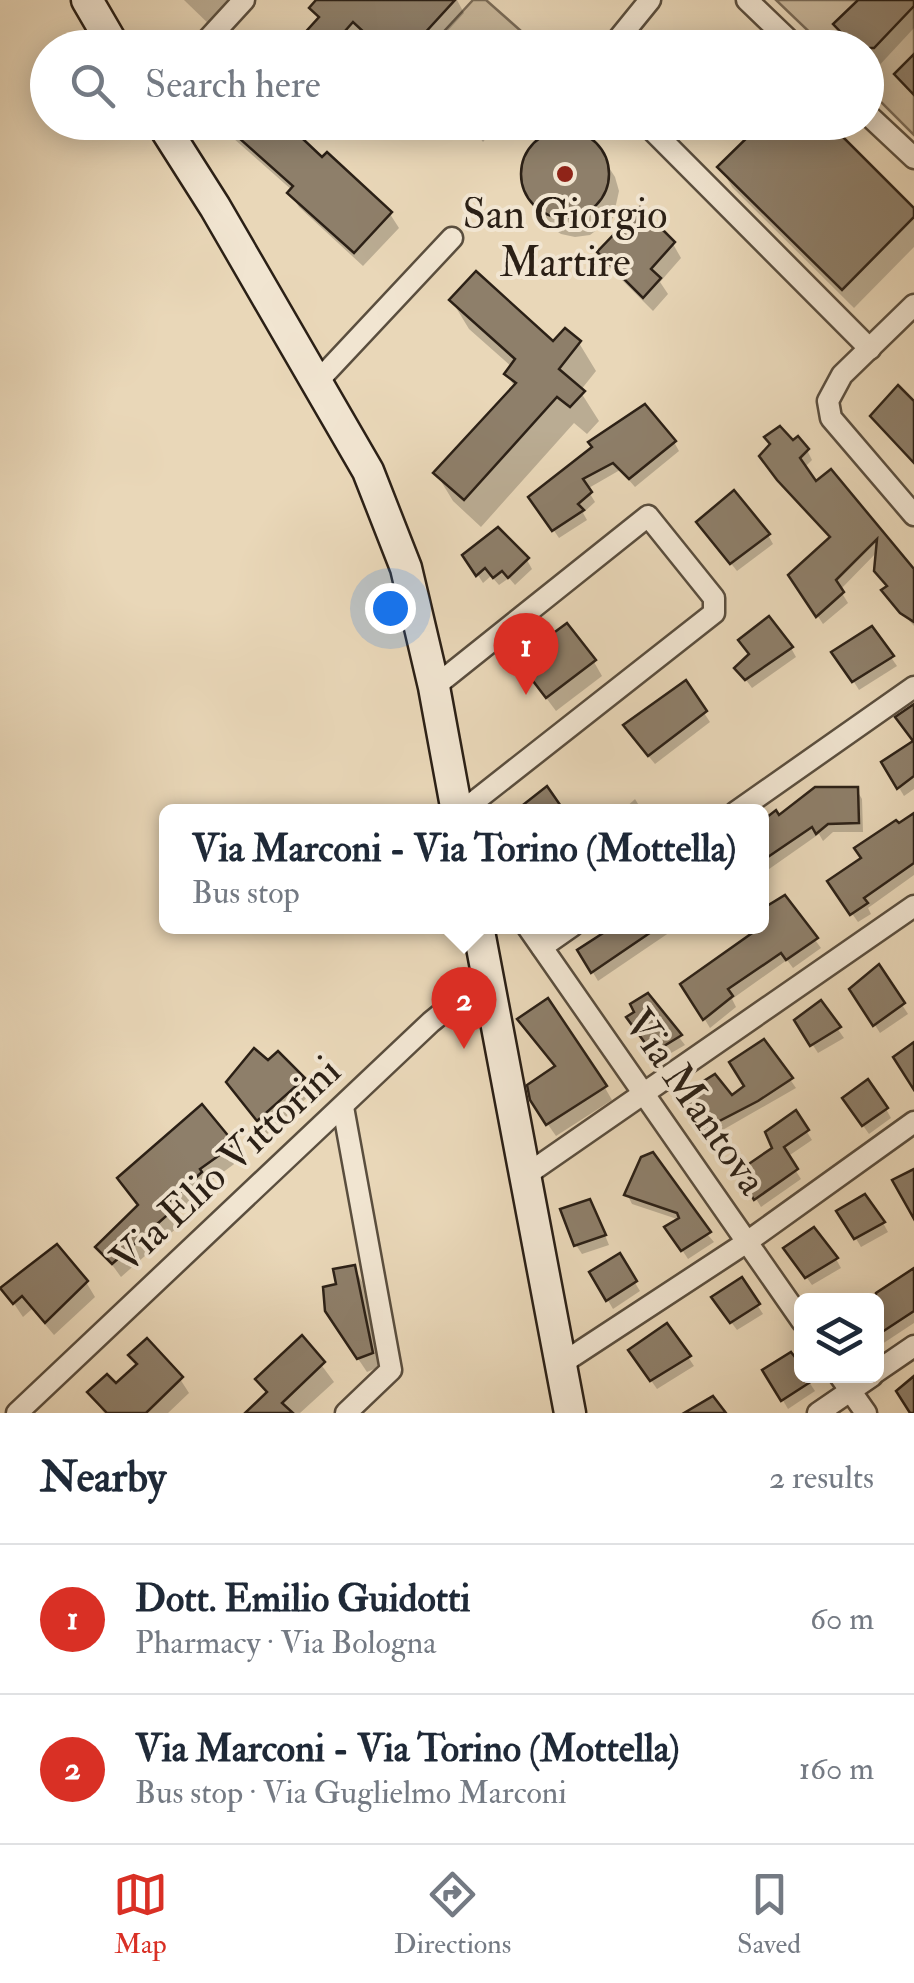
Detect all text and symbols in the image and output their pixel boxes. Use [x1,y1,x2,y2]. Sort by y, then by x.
search box [30,30,884,140]
icon: search [65,58,120,113]
text: Search here [145,61,321,109]
marker: San Giorgio Martire [554,163,576,185]
place label: San Giorgio Martire [463,189,667,289]
your location [365,583,416,634]
pin: 1 [494,612,558,695]
popup [159,804,769,934]
text: Via Marconi - Via Torino (Mottella) [192,825,736,873]
text: Bus stop [192,873,300,913]
pin: 2 [432,966,496,1049]
street label: Via Mantova [612,999,778,1205]
street label: Via Elio Vittorini [100,1045,352,1285]
map controls [794,1293,884,1383]
button: layers [794,1293,884,1383]
text: Nearby [40,1452,166,1504]
text: 2 results [769,1458,874,1498]
text: Dott. Emilio Guidotti [135,1575,470,1623]
text: 1 [67,1599,78,1639]
text: 60 m [810,1599,874,1639]
text: Pharmacy · Via Bologna [135,1623,436,1663]
text: Via Marconi - Via Torino (Mottella) [135,1725,680,1773]
text: 2 [64,1749,81,1789]
text: 160 m [799,1749,874,1789]
text: Bus stop · Via Guglielmo Marconi [135,1773,567,1813]
tab: Map [113,1867,168,1962]
tab: Directions [394,1867,511,1962]
tab: Saved [737,1867,801,1962]

